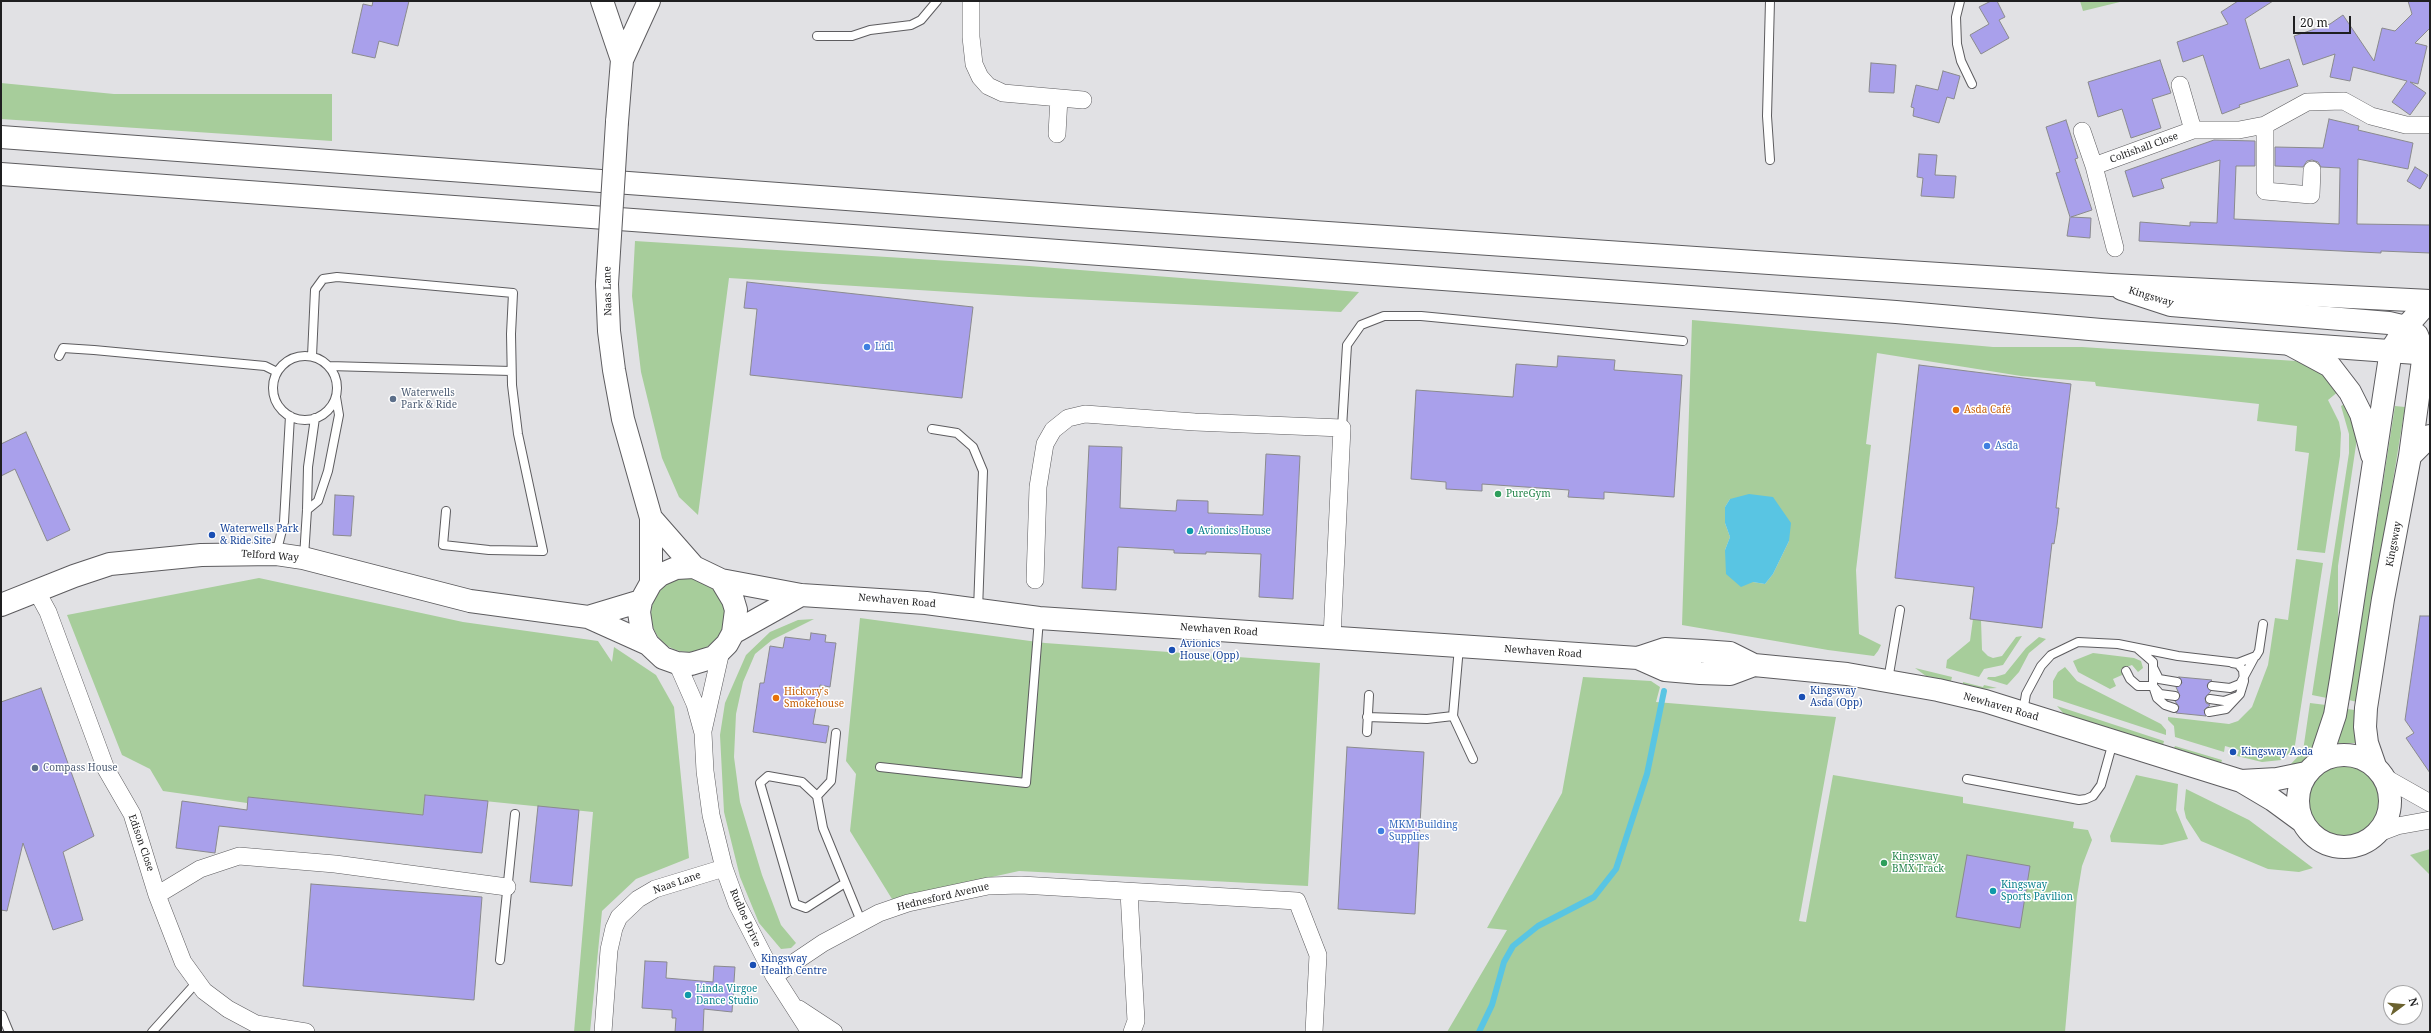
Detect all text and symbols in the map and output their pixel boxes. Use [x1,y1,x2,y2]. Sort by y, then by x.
scale bar [2295,8,2353,34]
text: 20 m [2300,14,2328,31]
street label: Coltishall Close [2108,130,2180,166]
street label: Naas Lane [602,266,614,316]
street label: Kingsway [2127,285,2175,309]
place label: Lidl [875,341,894,353]
marker: Lidl [862,342,872,352]
place label: Waterwells Park & Ride [401,387,457,410]
marker: Waterwells Park & Ride [388,394,398,404]
place label: Asda Café [1964,404,2011,416]
marker: Asda Café [1951,405,1961,415]
place label: Asda [1995,440,2018,452]
marker: Asda [1982,441,1992,451]
place label: PureGym [1506,488,1551,500]
marker: PureGym [1493,489,1503,499]
street label: Kingsway [2384,520,2404,568]
place label: Waterwells Park & Ride Site [220,523,298,546]
place label: Avionics House [1198,525,1271,537]
marker: Avionics House [1185,526,1195,536]
marker: Waterwells Park & Ride Site [207,530,217,540]
street label: Telford Way [241,548,299,564]
street label: Newhaven Road [858,592,936,610]
street label: Newhaven Road [1180,621,1258,639]
place label: Avionics House (Opp) [1180,638,1239,662]
street label: Newhaven Road [1504,643,1582,661]
marker: Avionics House (Opp) [1167,645,1177,655]
place label: Kingsway Asda (Opp) [1810,685,1863,708]
place label: Hickory's Smokehouse [784,686,844,710]
street label: Newhaven Road [1962,691,2040,723]
marker: Kingsway Asda (Opp) [1797,692,1807,702]
marker: Hickory's Smokehouse [771,693,781,703]
place label: Kingsway Asda [2241,746,2313,758]
marker: Kingsway Asda [2228,747,2238,757]
place label: Compass House [43,762,118,774]
marker: Compass House [30,763,40,773]
street label: Edison Close [126,813,156,873]
place label: MKM Building Supplies [1389,819,1458,842]
marker: MKM Building Supplies [1376,826,1386,836]
place label: Kingsway BMX Track [1892,851,1944,874]
marker: Kingsway BMX Track [1879,858,1889,868]
street label: Naas Lane [652,869,702,897]
place label: Kingsway Sports Pavilion [2001,879,2073,902]
street label: Hednesford Avenue [896,881,990,913]
marker: Kingsway Sports Pavilion [1988,886,1998,896]
street label: Rudloe Drive [727,887,763,949]
place label: Kingsway Health Centre [761,953,827,976]
marker: Kingsway Health Centre [748,960,758,970]
place label: Linda Virgoe Dance Studio [696,983,759,1006]
north arrow [2383,985,2423,1025]
marker: Linda Virgoe Dance Studio [683,990,693,1000]
text: N [2406,996,2422,1008]

